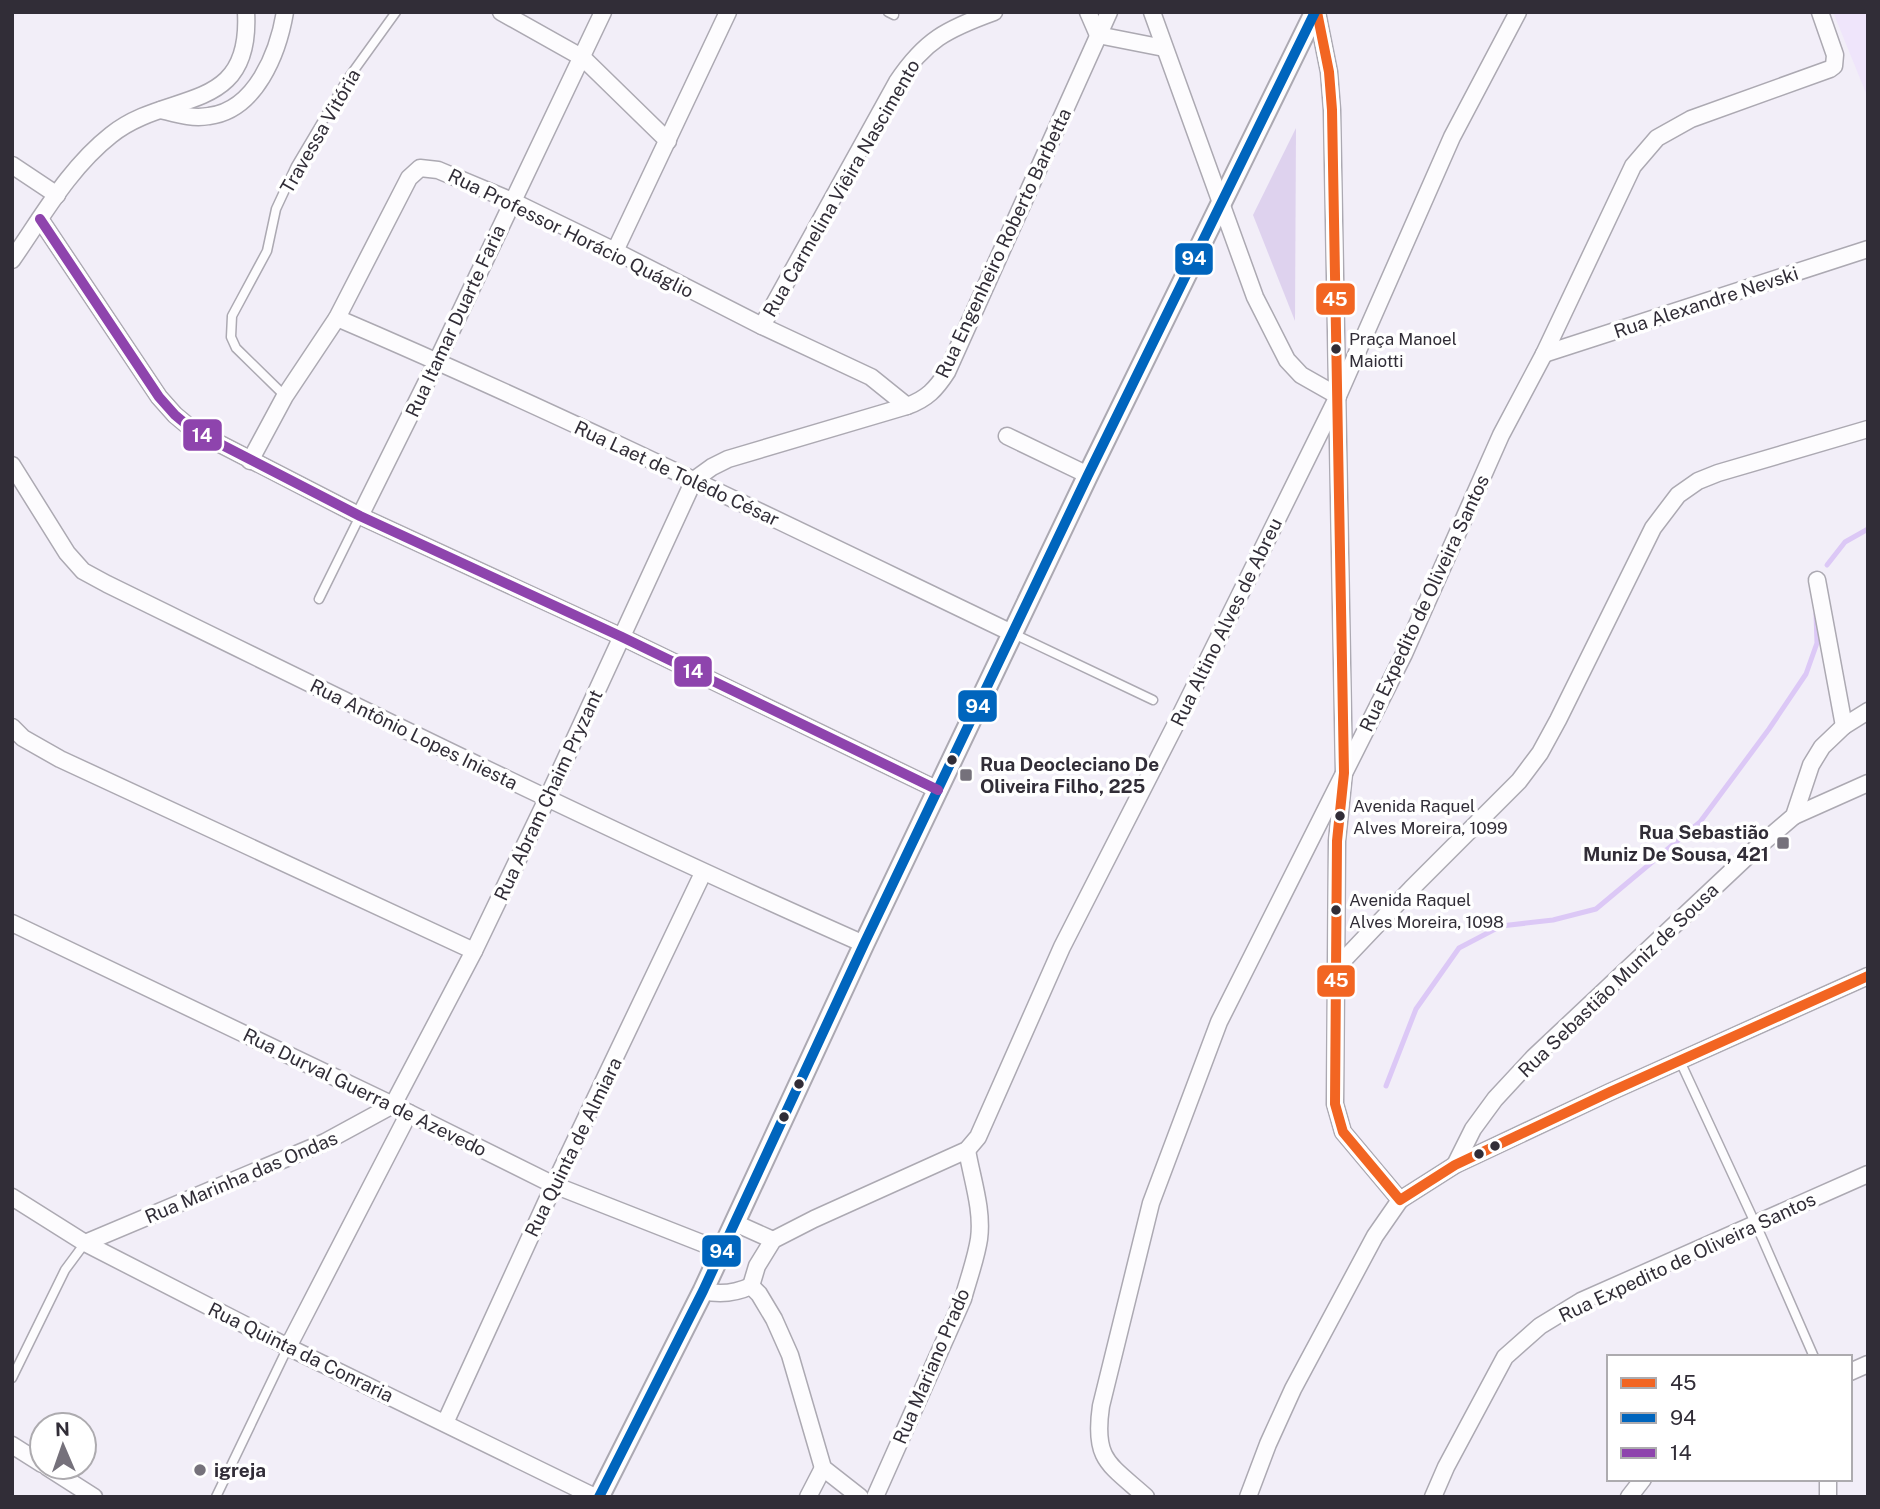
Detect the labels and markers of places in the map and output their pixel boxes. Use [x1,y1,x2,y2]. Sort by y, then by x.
place label: Praça Manoel Maiotti [1349,329,1457,371]
marker: Praça Manoel Maiotti [1329,342,1343,356]
unlabelled marker [945,753,959,767]
place label: Rua Deocleciano De Oliveira Filho, 225 [980,753,1159,797]
marker: Rua Deocleciano De Oliveira Filho, 225 [958,767,974,783]
place label: Avenida Raquel Alves Moreira, 1099 [1353,796,1508,838]
marker: Avenida Raquel Alves Moreira, 1099 [1333,809,1347,823]
place label: Rua Sebastião Muniz De Sousa, 421 [1583,821,1769,865]
marker: Rua Sebastião Muniz De Sousa, 421 [1775,835,1791,851]
place label: Avenida Raquel Alves Moreira, 1098 [1349,890,1504,932]
marker: Avenida Raquel Alves Moreira, 1098 [1329,903,1343,917]
unlabelled marker [792,1077,806,1091]
unlabelled marker [777,1110,791,1124]
unlabelled marker [1488,1139,1502,1153]
unlabelled marker [1472,1147,1486,1161]
place label: igreja [214,1459,266,1481]
marker: igreja [192,1462,208,1478]

